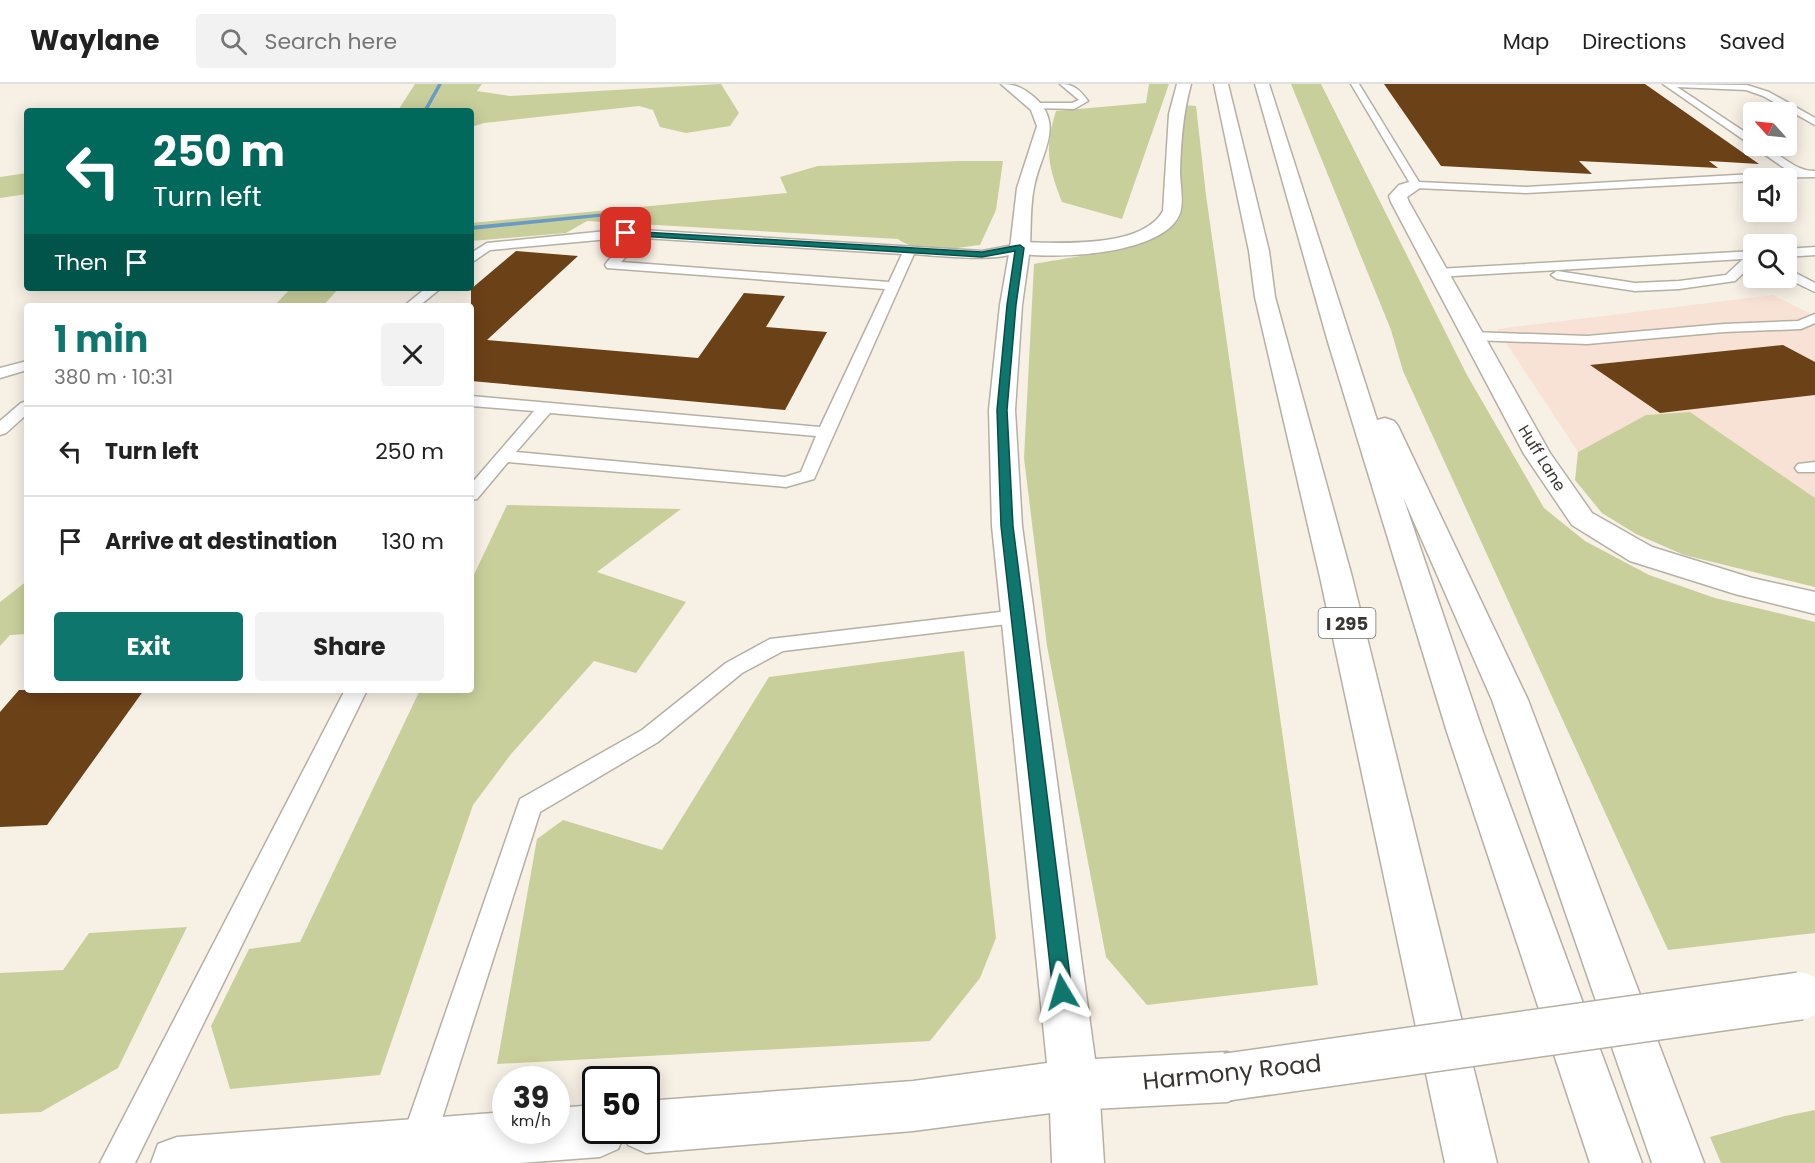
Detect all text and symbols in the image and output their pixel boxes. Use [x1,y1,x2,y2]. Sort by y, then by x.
search box [196,14,616,68]
text: Waylane [30,21,160,60]
icon: search [217,25,250,58]
text: Search here [265,26,397,57]
text: Map [1503,27,1549,56]
text: Directions [1582,27,1686,56]
text: Saved [1719,27,1785,56]
north arrow [1743,102,1797,156]
map controls [1743,102,1797,288]
text: 250 m [153,122,285,181]
icon: left [54,132,132,210]
button: sound [1743,168,1797,222]
text: Turn left [153,178,262,215]
pin [600,207,651,258]
icon: arrive [609,216,642,249]
button: search [1743,234,1797,288]
icon: arrive [120,246,153,279]
text: Then [54,247,108,278]
text: 1 min [54,314,148,365]
button: close [381,323,444,386]
text: 380 m · 10:31 [54,363,173,391]
street label: Huff Lane [1513,421,1571,496]
icon: left [54,435,87,468]
text: Turn left [105,436,199,467]
text: 250 m [375,436,444,467]
icon: arrive [54,525,87,558]
text: Arrive at destination [105,526,337,557]
text: 130 m [382,526,444,557]
road number: I 295 [1318,608,1376,638]
button: Exit [54,612,243,681]
button: Share [255,612,444,681]
position arrow [1030,960,1094,1024]
street label: Harmony Road [1141,1046,1323,1098]
speed limit sign: 50 [582,1066,660,1144]
text: 39 [513,1076,549,1119]
text: km/h [511,1110,551,1131]

